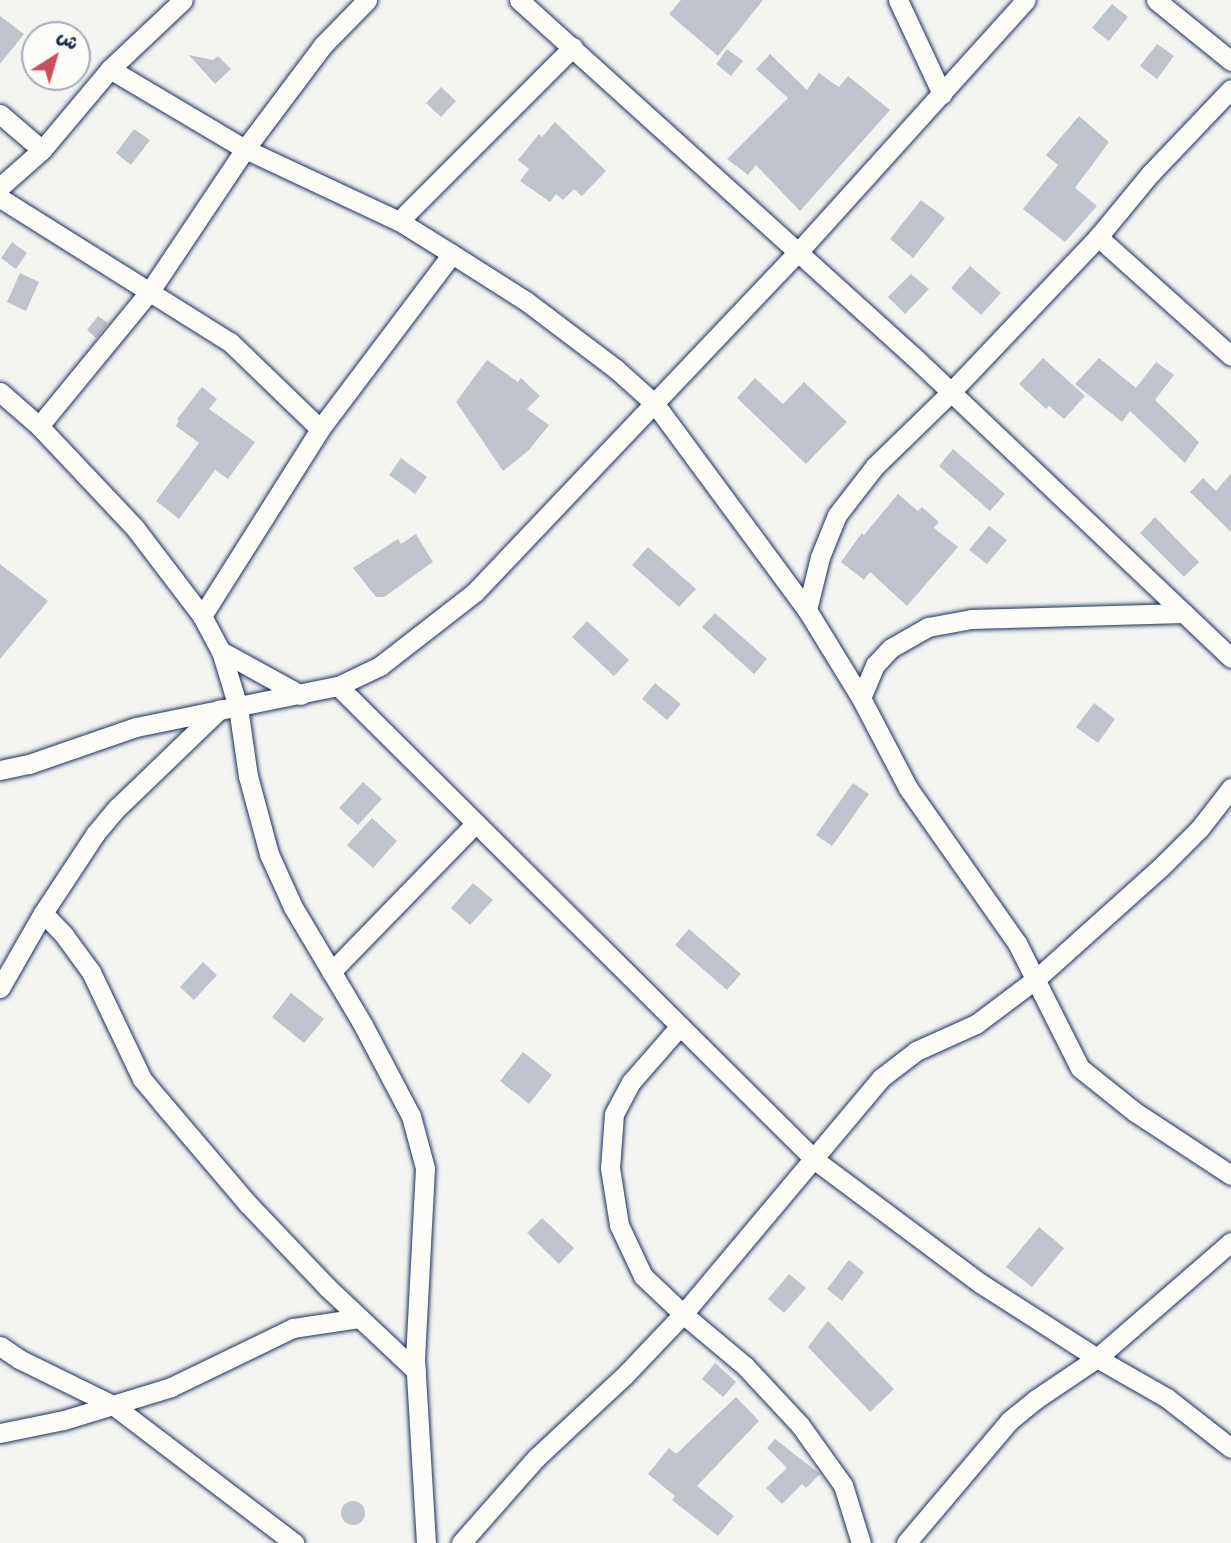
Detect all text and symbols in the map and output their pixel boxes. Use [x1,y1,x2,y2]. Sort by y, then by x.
north arrow [21,21,91,91]
text: ش [51,23,84,57]

